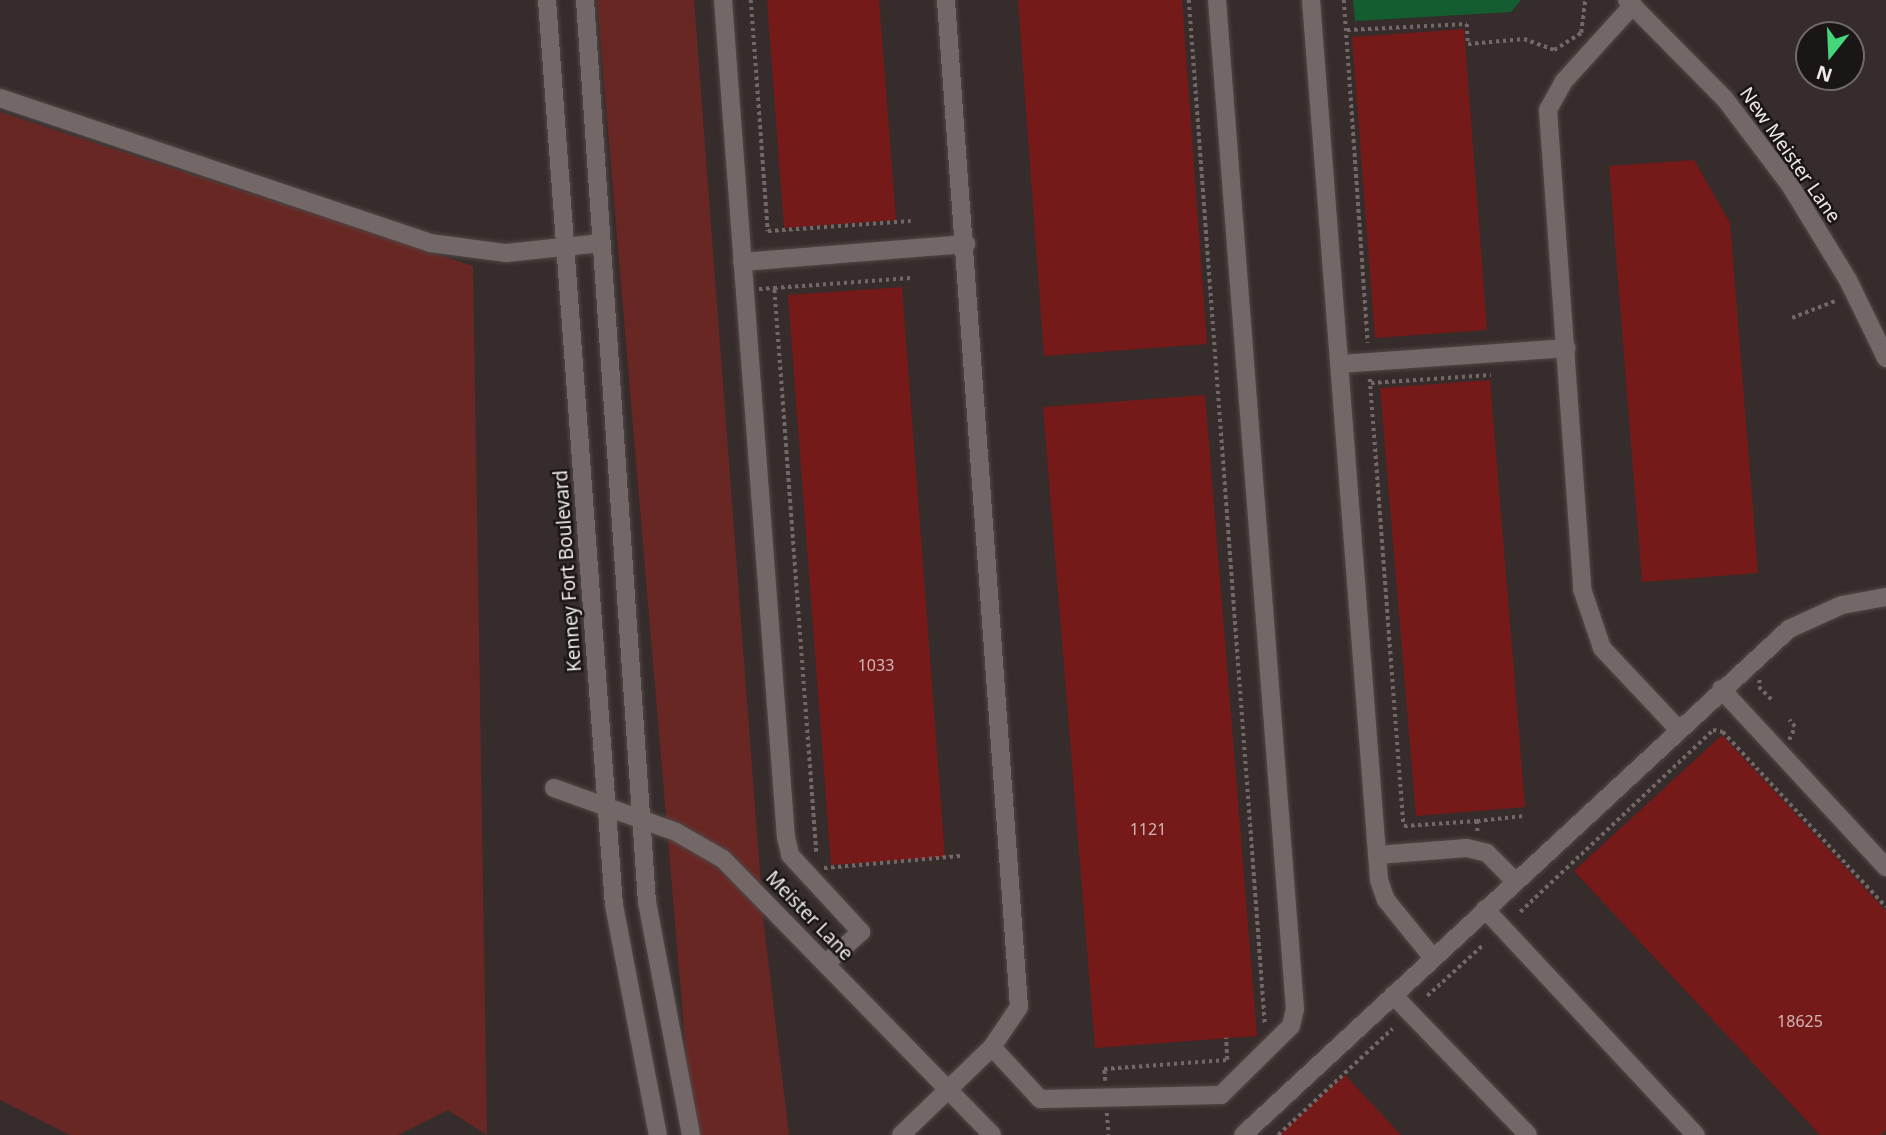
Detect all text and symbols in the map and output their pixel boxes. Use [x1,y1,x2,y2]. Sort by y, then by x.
north arrow [1795,21,1865,91]
text: N [1813,59,1836,89]
street label: New Meister Lane [1735,83,1845,227]
street label: Kenney Fort Boulevard [550,469,586,673]
house number: 1033 [858,655,894,675]
house number: 1121 [1130,819,1166,839]
street label: Meister Lane [761,867,857,965]
house number: 18625 [1777,1011,1823,1031]

